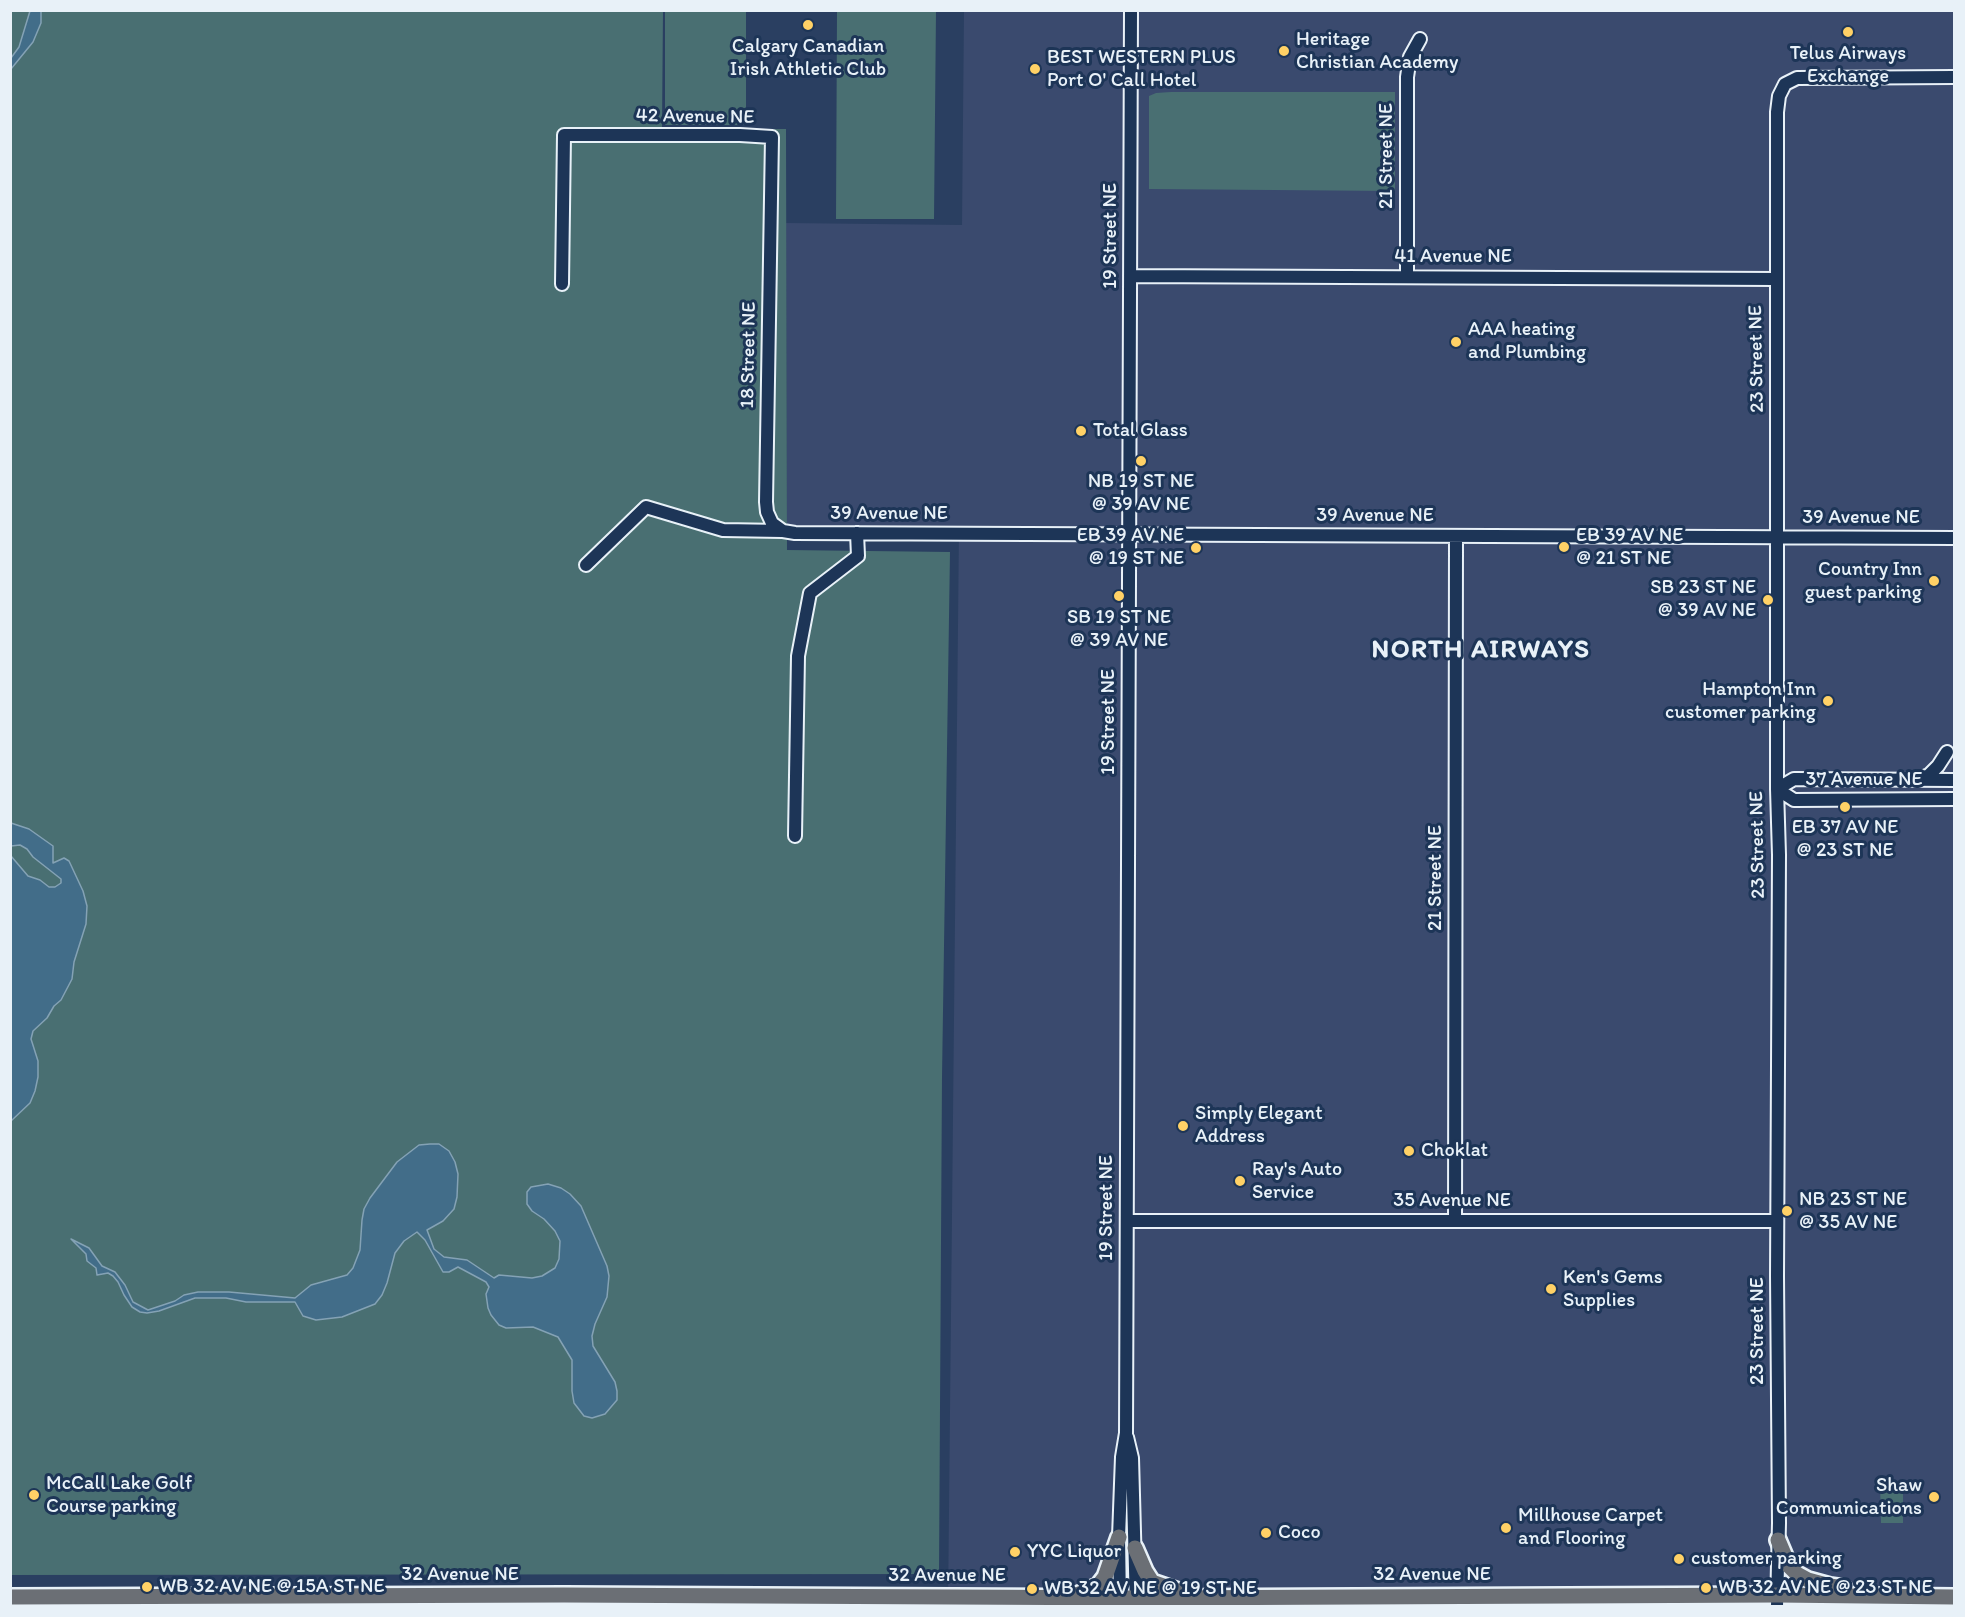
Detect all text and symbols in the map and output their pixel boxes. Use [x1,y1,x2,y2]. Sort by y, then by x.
marker: Calgary Canadian Irish Athletic Club [801,18,815,32]
marker: Telus Airways Exchange [1841,25,1855,39]
place label: Heritage Christian Academy [1296,28,1458,75]
place label: Calgary Canadian Irish Athletic Club [730,35,886,82]
place label: Telus Airways Exchange [1790,42,1906,89]
marker: Heritage Christian Academy [1277,44,1291,58]
place label: BEST WESTERN PLUS Port O' Call Hotel [1047,46,1236,93]
marker: BEST WESTERN PLUS Port O' Call Hotel [1028,62,1042,76]
street label: 21 Street NE [1375,103,1399,209]
street label: 42 Avenue NE [635,104,755,130]
street label: 19 Street NE [1099,183,1123,289]
street label: 41 Avenue NE [1394,245,1512,269]
street label: 18 Street NE [736,301,762,409]
street label: 23 Street NE [1744,305,1770,413]
place label: AAA heating and Plumbing [1468,318,1586,365]
marker: AAA heating and Plumbing [1449,335,1463,349]
place label: Total Glass [1093,419,1188,443]
marker: Total Glass [1074,424,1088,438]
marker: NB 19 ST NE @ 39 AV NE [1134,454,1148,468]
place label: NB 19 ST NE @ 39 AV NE [1088,470,1194,517]
street label: 39 Avenue NE [830,502,948,526]
street label: 39 Avenue NE [1316,504,1434,528]
street label: 39 Avenue NE [1802,506,1920,530]
place label: EB 39 AV NE @ 19 ST NE [1077,524,1184,571]
place label: EB 39 AV NE @ 21 ST NE [1576,524,1683,571]
marker: EB 39 AV NE @ 21 ST NE [1557,540,1571,554]
marker: EB 39 AV NE @ 19 ST NE [1189,541,1203,555]
place label: Country Inn guest parking [1805,558,1922,605]
marker: Country Inn guest parking [1927,574,1941,588]
place label: SB 23 ST NE @ 39 AV NE [1650,576,1756,623]
marker: SB 19 ST NE @ 39 AV NE [1112,589,1126,603]
marker: SB 23 ST NE @ 39 AV NE [1761,593,1775,607]
place label: SB 19 ST NE @ 39 AV NE [1067,606,1171,653]
district label: NORTH AIRWAYS [1372,634,1590,666]
street label: 19 Street NE [1097,669,1121,775]
place label: Hampton Inn customer parking [1665,678,1816,725]
marker: Hampton Inn customer parking [1821,694,1835,708]
street label: 37 Avenue NE [1806,768,1922,792]
street label: 23 Street NE [1745,791,1771,899]
marker: EB 37 AV NE @ 23 ST NE [1838,800,1852,814]
place label: EB 37 AV NE @ 23 ST NE [1792,816,1898,863]
street label: 21 Street NE [1424,825,1448,931]
place label: Simply Elegant Address [1195,1102,1323,1149]
marker: Simply Elegant Address [1176,1119,1190,1133]
place label: Choklat [1421,1139,1488,1163]
marker: Choklat [1402,1144,1416,1158]
street label: 19 Street NE [1095,1155,1119,1261]
place label: Ray's Auto Service [1252,1158,1342,1205]
marker: Ray's Auto Service [1233,1174,1247,1188]
place label: NB 23 ST NE @ 35 AV NE [1799,1188,1907,1235]
street label: 35 Avenue NE [1393,1189,1511,1213]
marker: NB 23 ST NE @ 35 AV NE [1780,1204,1794,1218]
place label: Ken's Gems Supplies [1563,1266,1663,1313]
street label: 23 Street NE [1746,1277,1770,1385]
marker: Ken's Gems Supplies [1544,1282,1558,1296]
place label: McCall Lake Golf Course parking [46,1472,192,1519]
place label: Shaw Communications [1776,1474,1922,1521]
marker: McCall Lake Golf Course parking [27,1488,41,1502]
marker: Shaw Communications [1927,1490,1941,1504]
place label: Millhouse Carpet and Flooring [1518,1504,1663,1551]
place label: Coco [1278,1521,1321,1545]
marker: Millhouse Carpet and Flooring [1499,1521,1513,1535]
marker: Coco [1259,1526,1273,1540]
place label: YYC Liquor [1027,1540,1121,1564]
marker: YYC Liquor [1008,1545,1022,1559]
place label: customer parking [1691,1547,1842,1571]
marker: customer parking [1672,1552,1686,1566]
street label: 32 Avenue NE [401,1563,519,1587]
street label: 32 Avenue NE [1373,1563,1491,1587]
street label: 32 Avenue NE [888,1564,1006,1588]
place label: WB 32 AV NE @ 15A ST NE [159,1575,385,1599]
place label: WB 32 AV NE @ 23 ST NE [1718,1576,1932,1600]
place label: WB 32 AV NE @ 19 ST NE [1044,1577,1257,1601]
marker: WB 32 AV NE @ 15A ST NE [140,1580,154,1594]
marker: WB 32 AV NE @ 23 ST NE [1699,1581,1713,1595]
marker: WB 32 AV NE @ 19 ST NE [1025,1582,1039,1596]

